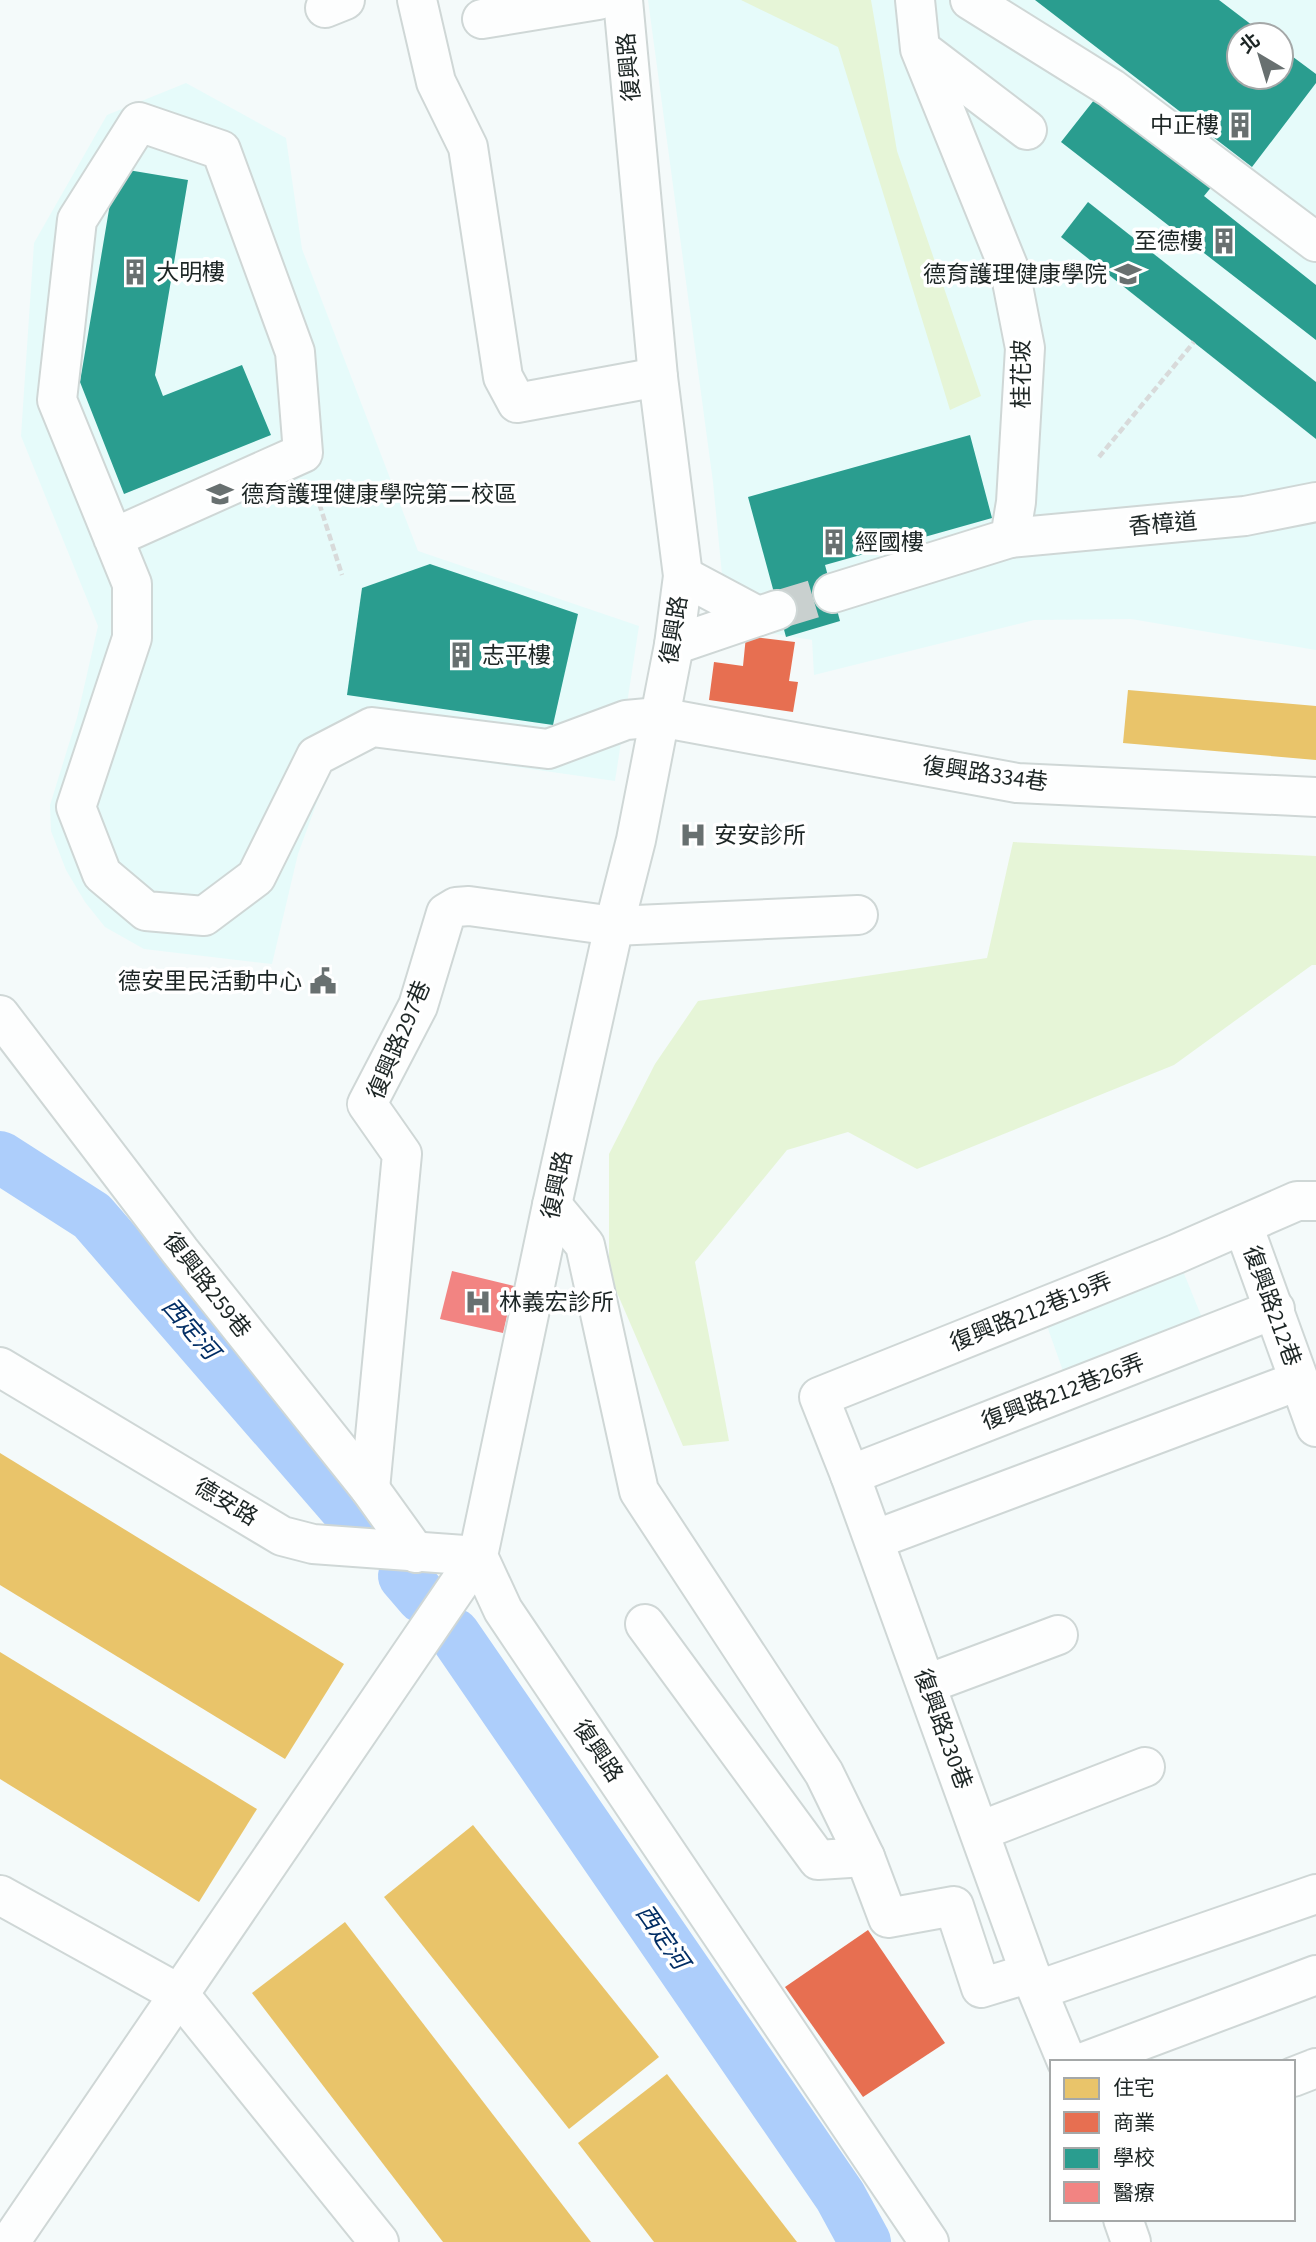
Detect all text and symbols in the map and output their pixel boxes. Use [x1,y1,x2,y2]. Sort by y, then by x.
north arrow [1225,21,1295,91]
text: 北 [1235,27,1266,60]
street label: 復興路 [610,31,648,103]
place label: 中正樓 [1150,109,1219,142]
building icon: 中正樓 [1225,110,1255,140]
place label: 至德樓 [1134,225,1203,258]
building icon: 至德樓 [1209,226,1239,256]
place label: 大明樓 [156,256,225,289]
building icon: 大明樓 [120,257,150,287]
place label: 德育護理健康學院 [923,258,1107,291]
school or university icon: 德育護理健康學院 [1113,259,1143,289]
street label: 桂花坡 [1005,340,1038,409]
place label: 德育護理健康學院第二校區 [241,478,517,511]
school or university icon: 德育護理健康學院第二校區 [205,479,235,509]
street label: 香樟道 [1127,505,1199,543]
place label: 經國樓 [855,526,924,559]
building icon: 經國樓 [819,527,849,557]
street label: 復興路 [652,593,696,667]
place label: 志平樓 [482,639,551,672]
building icon: 志平樓 [446,640,476,670]
street label: 復興路334巷 [920,749,1050,799]
place label: 安安診所 [714,819,806,852]
hospital icon: 安安診所 [678,820,708,850]
place label: 德安里民活動中心 [118,965,302,998]
public building icon: 德安里民活動中心 [308,966,338,996]
street label: 復興路297巷 [359,975,439,1105]
street label: 復興路 [534,1148,580,1222]
street label: 復興路259巷 [155,1225,259,1345]
street label: 復興路212巷 [1235,1241,1309,1371]
street label: 復興路212巷19弄 [945,1264,1117,1360]
place label: 林義宏診所 [499,1286,614,1319]
hospital icon: 林義宏診所 [463,1287,493,1317]
water label: 西定河 [153,1290,229,1371]
street label: 復興路212巷26弄 [977,1346,1149,1438]
street label: 德安路 [188,1470,264,1534]
street label: 復興路230巷 [906,1664,980,1794]
street label: 復興路 [565,1713,631,1789]
water label: 西定河 [627,1897,699,1980]
legend [1050,2060,1295,2221]
text: 住宅 [1113,2073,1155,2103]
text: 商業 [1113,2108,1155,2138]
text: 學校 [1113,2143,1155,2173]
text: 醫療 [1113,2178,1155,2208]

